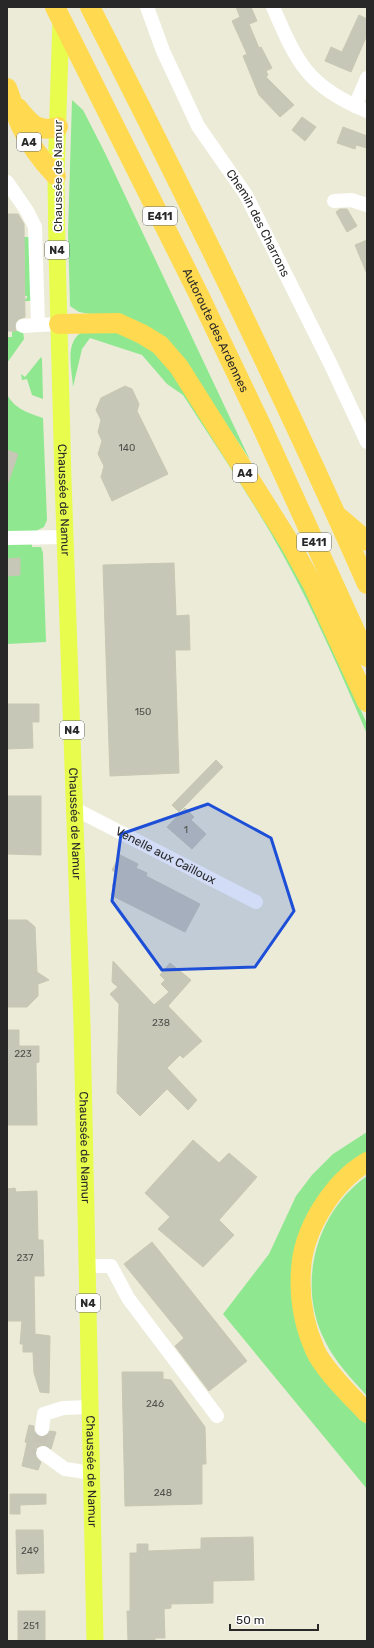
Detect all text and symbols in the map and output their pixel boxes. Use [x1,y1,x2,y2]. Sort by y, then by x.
street label: Chaussée de Namur [51,120,65,232]
road number: A4 [17,133,41,151]
street label: Chemin des Charrons [223,167,293,279]
road number: E411 [143,207,177,225]
road number: N4 [45,241,69,259]
street label: Autoroute des Ardennes [180,266,251,395]
house number: 140 [119,442,135,454]
street label: Chaussée de Namur [55,444,73,557]
road number: A4 [233,464,257,482]
road number: E411 [297,533,331,551]
house number: 150 [135,706,151,718]
road number: N4 [60,721,84,739]
street label: Chaussée de Namur [66,767,84,880]
street label: Venelle aux Cailloux [113,824,219,887]
house number: 1 [184,824,188,836]
house number: 238 [152,1017,170,1029]
house number: 223 [14,1048,32,1060]
street label: Chaussée de Namur [76,1091,93,1204]
house number: 237 [16,1252,34,1264]
road number: N4 [76,1294,100,1312]
house number: 246 [146,1398,164,1410]
street label: Chaussée de Namur [83,1415,100,1528]
house number: 248 [154,1487,172,1499]
house number: 249 [21,1545,39,1557]
scale bar [230,1606,318,1632]
text: 50 m [236,1613,264,1627]
house number: 251 [23,1620,39,1632]

